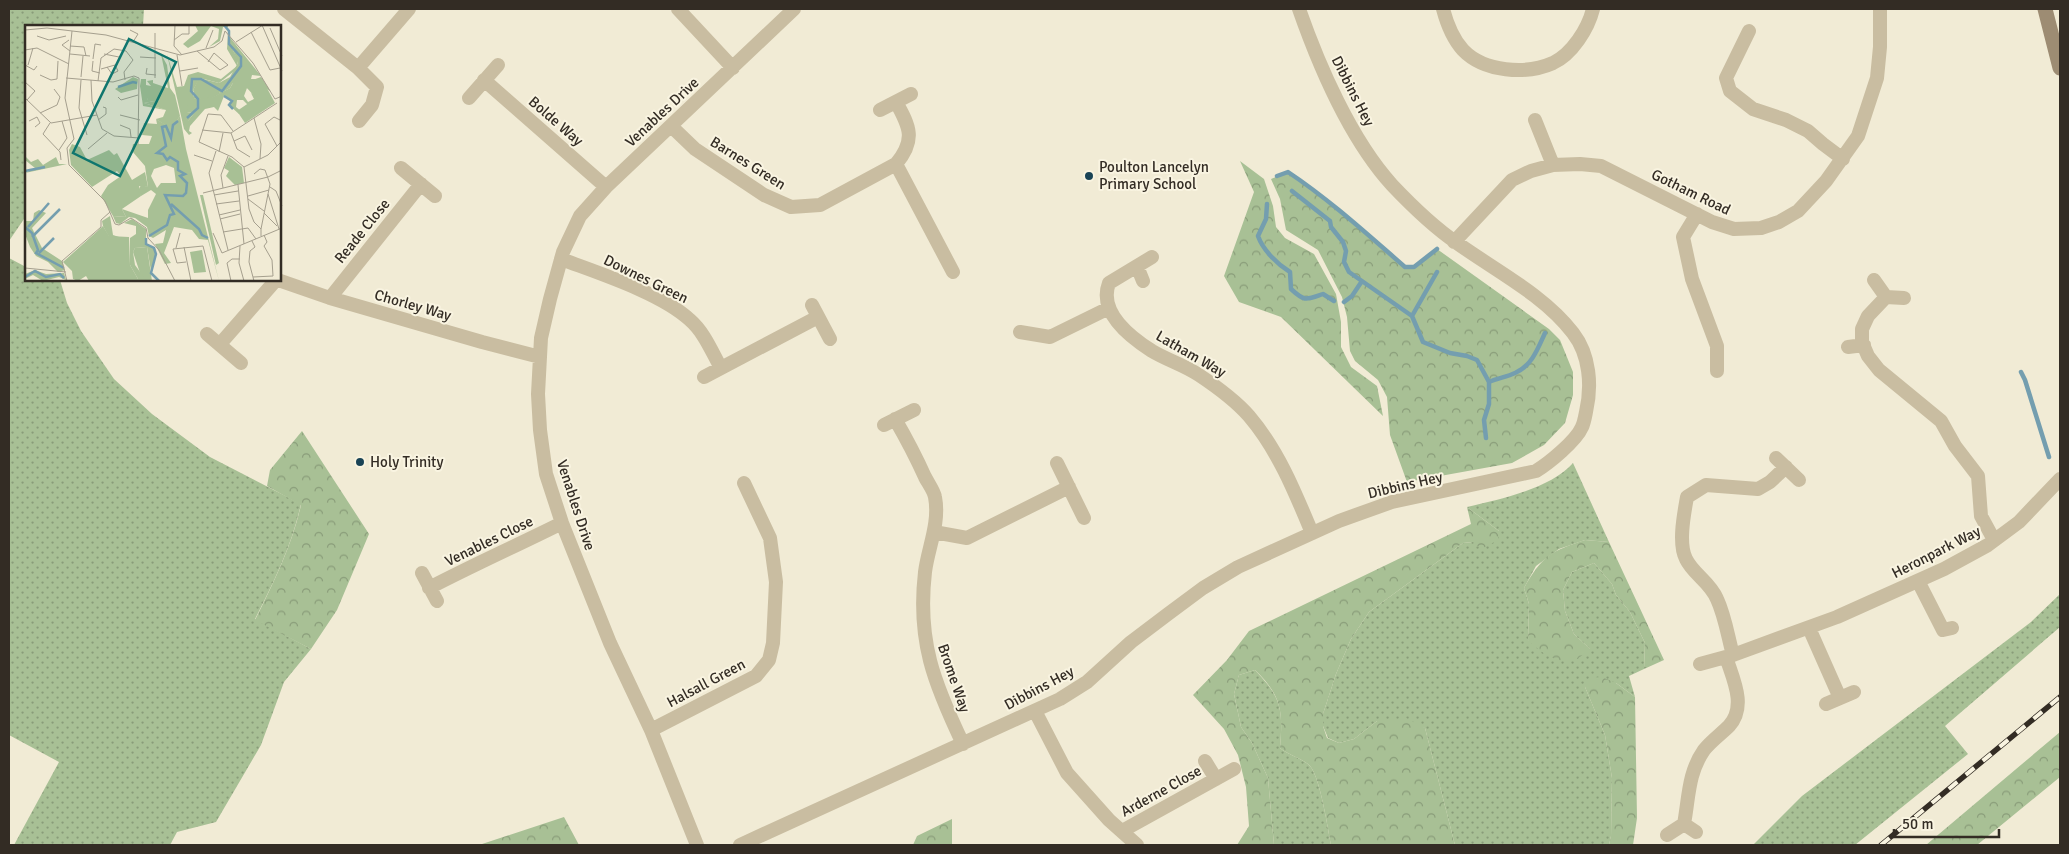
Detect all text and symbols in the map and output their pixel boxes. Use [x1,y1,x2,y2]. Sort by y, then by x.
inset map [25,25,281,281]
street label: Dibbins Hey [1328,53,1378,129]
street label: Venables Drive [621,73,703,151]
street label: Bolde Way [525,92,587,150]
street label: Barnes Green [707,133,789,193]
place label: Poulton Lancelyn Primary School [1099,158,1209,193]
street label: Gotham Road [1649,165,1733,219]
marker: Poulton Lancelyn Primary School [1083,170,1095,182]
street label: Reade Close [331,195,393,267]
street label: Downes Green [601,251,691,307]
street label: Chorley Way [373,285,453,325]
street label: Latham Way [1153,327,1229,381]
place label: Holy Trinity [370,453,443,471]
marker: Holy Trinity [354,456,366,468]
street label: Venables Drive [553,457,599,553]
street label: Dibbins Hey [1366,468,1444,502]
street label: Venables Close [442,512,536,570]
street label: Heronpark Way [1889,522,1983,582]
street label: Brome Way [934,641,974,715]
street label: Halsall Green [664,655,748,711]
street label: Dibbins Hey [1001,662,1077,714]
street label: Arderne Close [1117,761,1205,821]
scale bar [1894,806,1999,838]
text: 50 m [1902,815,1933,833]

